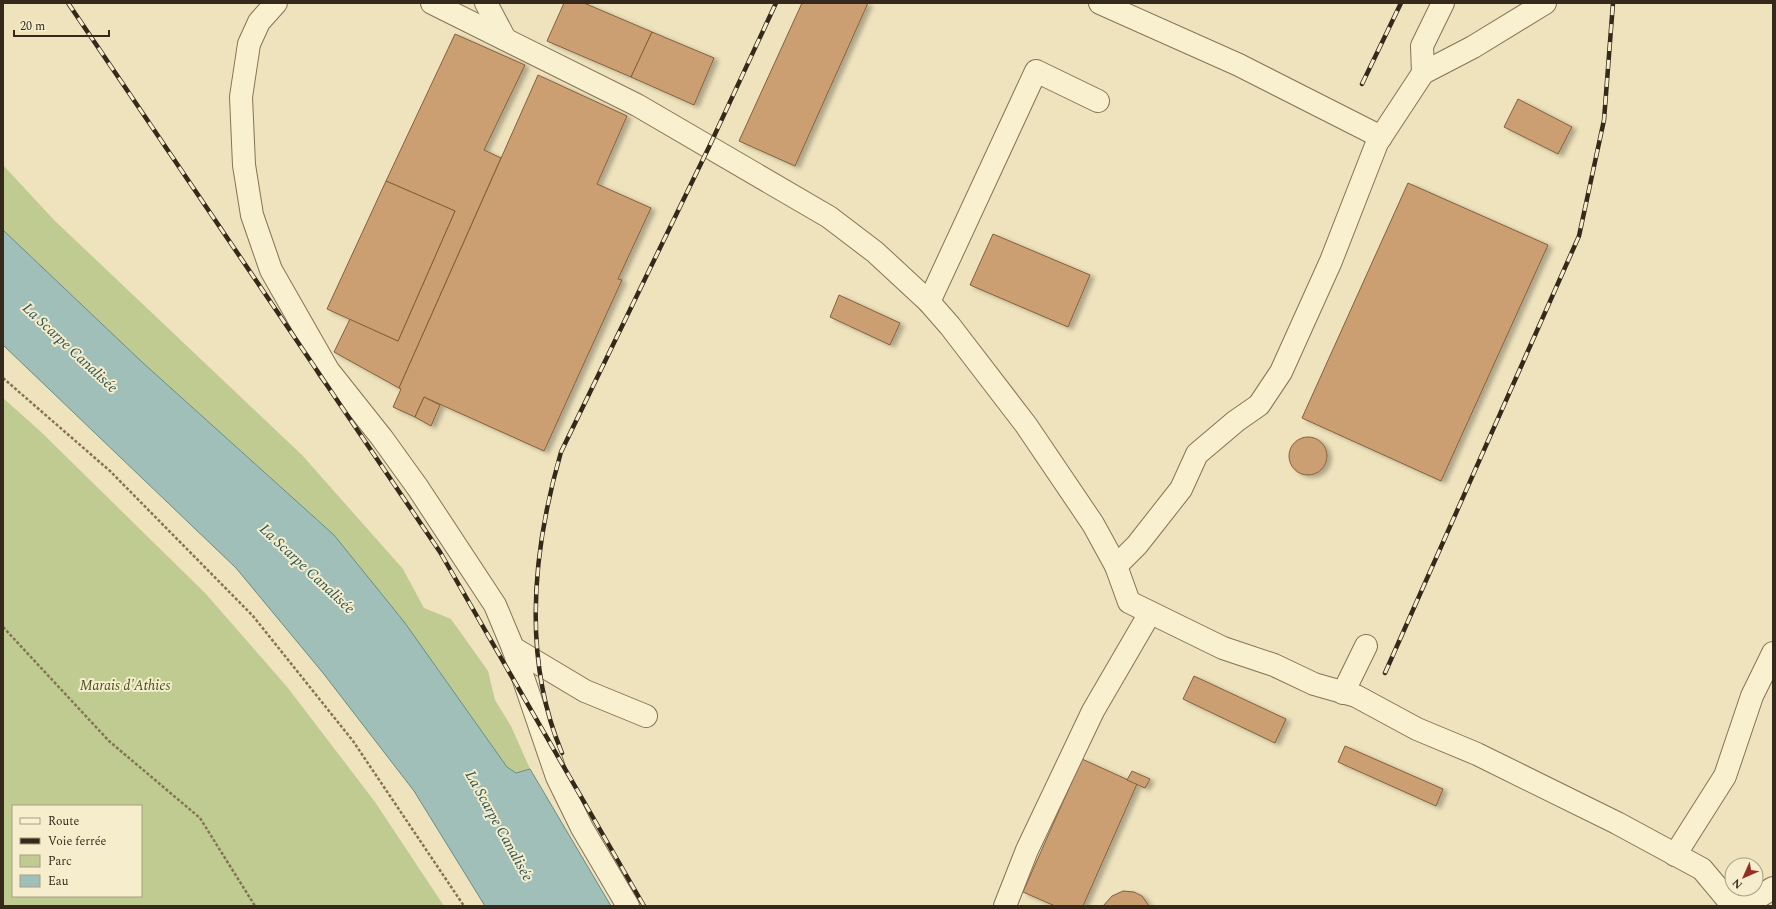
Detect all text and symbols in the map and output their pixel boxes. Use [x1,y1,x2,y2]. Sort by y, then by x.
scale bar [14,12,109,38]
text: 20 m [20,17,45,36]
water label: La Scarpe Canalisée [17,297,123,399]
water label: La Scarpe Canalisée [254,518,360,620]
park label: Marais d'Athies [80,675,170,696]
water label: La Scarpe Canalisée [459,766,539,886]
legend [12,805,142,897]
text: Route [48,812,79,831]
text: Voie ferrée [48,832,107,851]
text: Parc [48,852,72,871]
north arrow [1724,857,1764,897]
text: Eau [48,872,69,891]
text: N [1728,875,1746,893]

